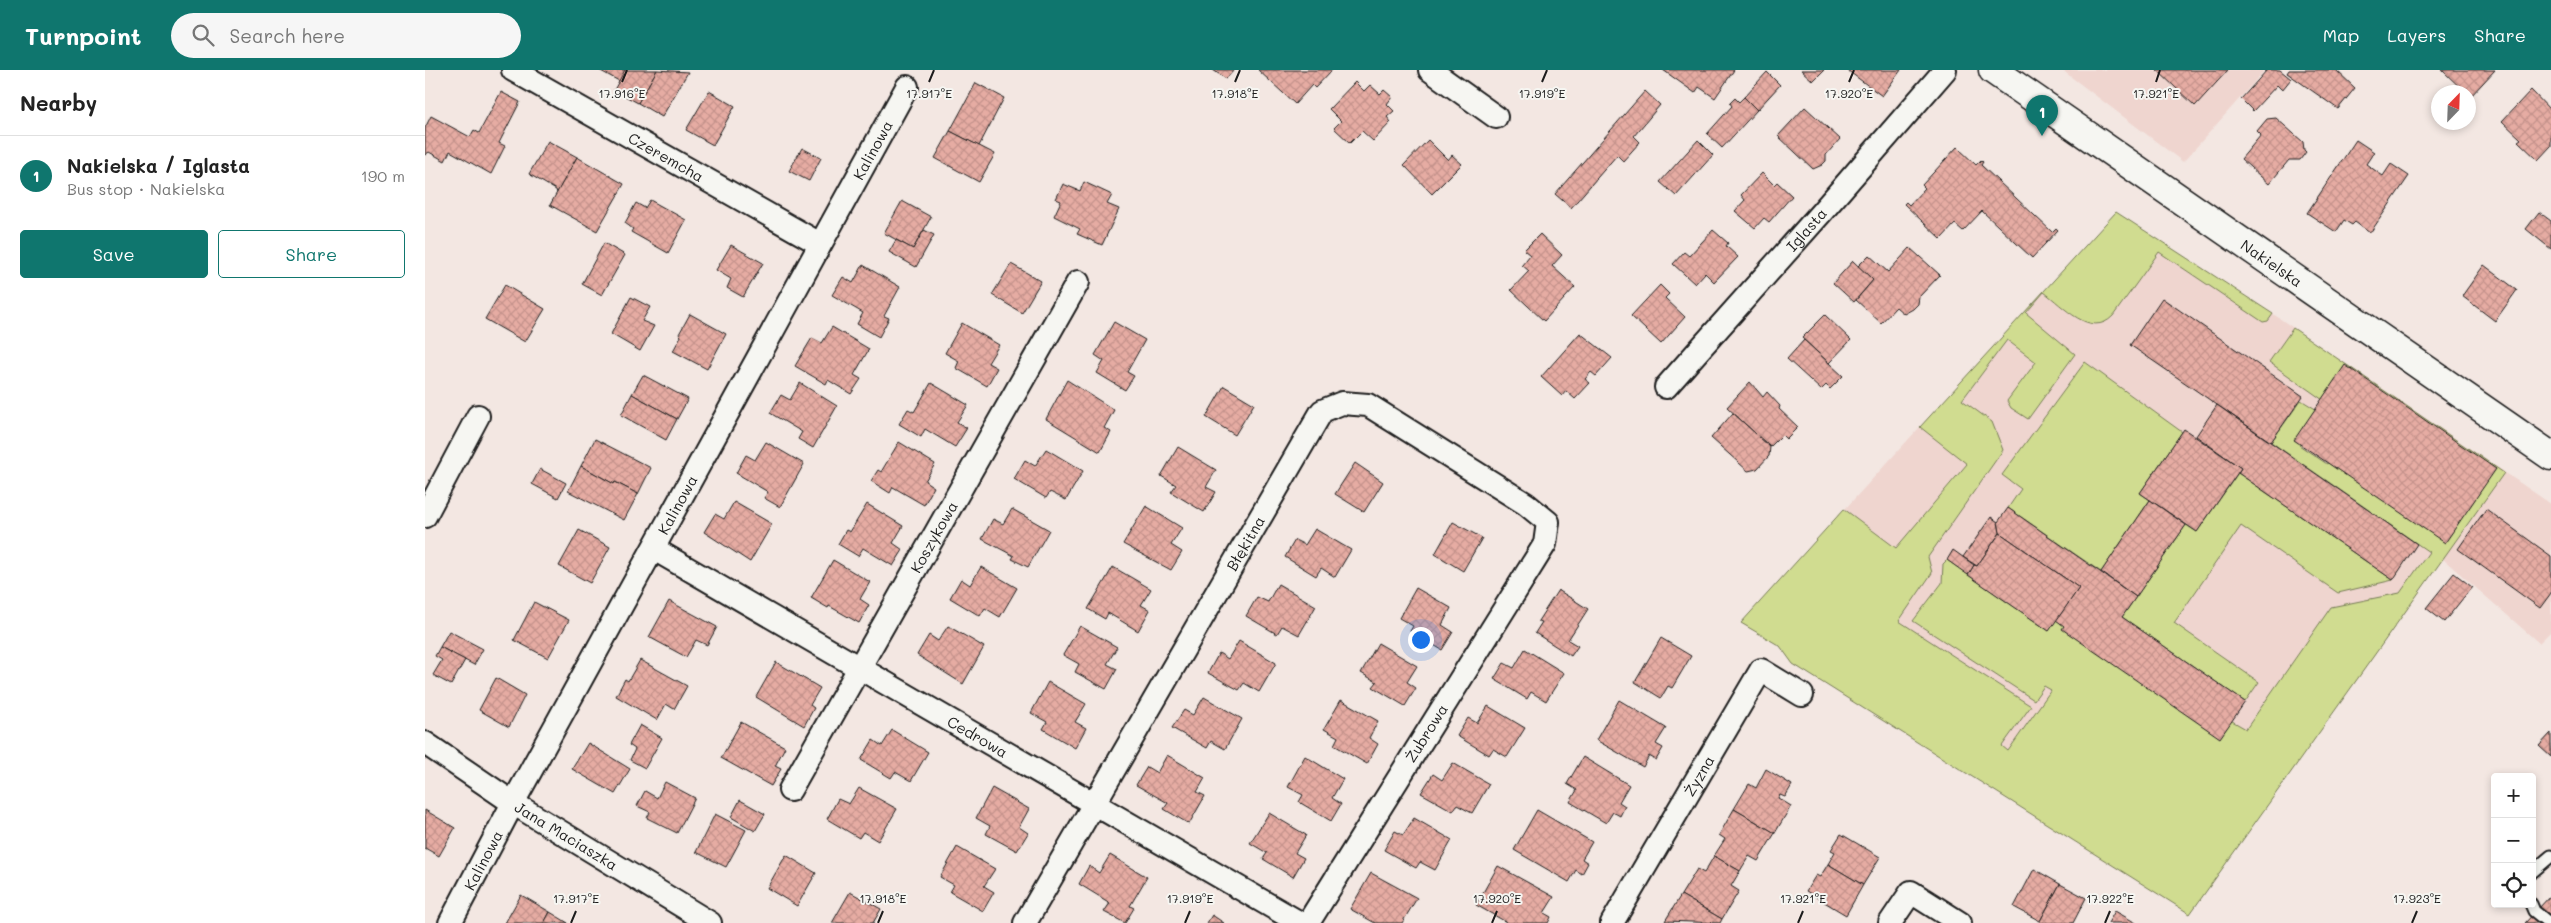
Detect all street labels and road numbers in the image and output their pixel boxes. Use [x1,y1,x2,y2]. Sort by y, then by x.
street label: Kalinowa [848,117,897,183]
street label: Czeremcha [625,127,708,186]
street label: Iglasta [1782,204,1831,255]
street label: Nakielska [2237,235,2307,291]
street label: Kalinowa [653,471,702,538]
street label: Koszykowa [905,497,962,576]
street label: Błękitna [1222,512,1269,574]
street label: Żubrowa [1400,700,1452,766]
street label: Cedrowa [944,711,1012,762]
street label: Żyzna [1679,752,1719,800]
street label: Jana Maciaszka [511,796,622,875]
street label: Kalinowa [459,827,507,894]

